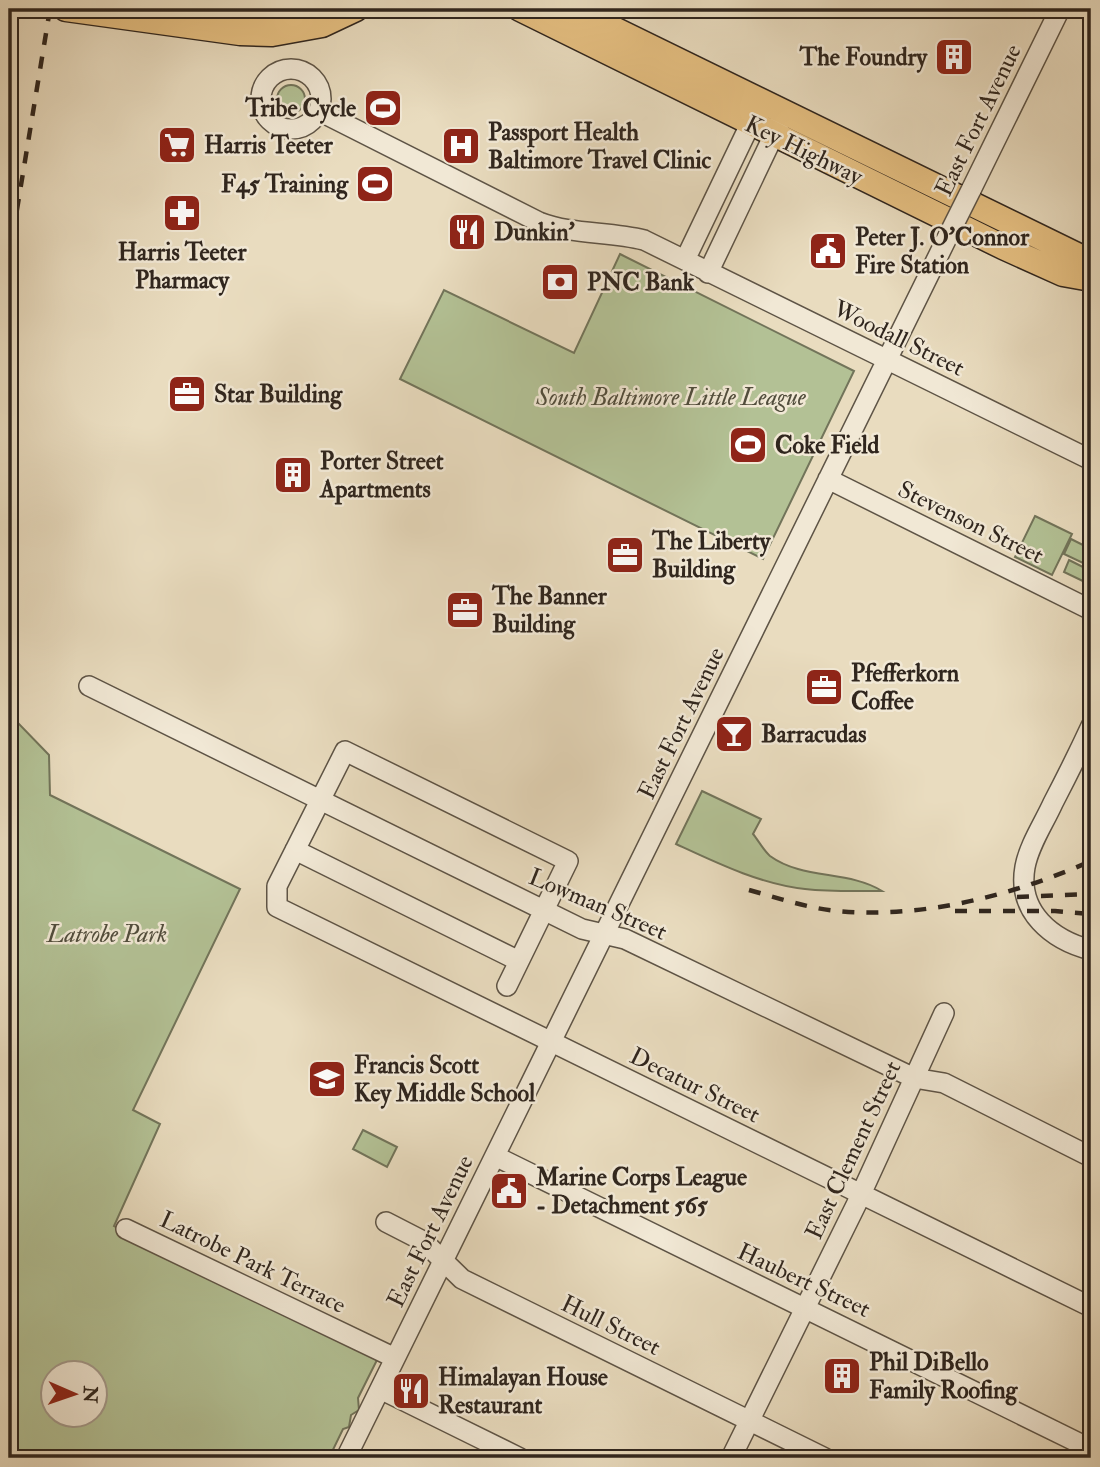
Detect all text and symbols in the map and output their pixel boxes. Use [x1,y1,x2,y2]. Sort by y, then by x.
building icon: The Foundry [933,36,975,78]
street label: East Fort Avenue [928,39,1029,201]
place label: The Foundry [798,42,928,73]
sports icon: Tribe Cycle [362,87,404,129]
place label: Tribe Cycle [244,93,356,124]
street label: Key Highway [740,109,868,192]
place label: Passport Health Baltimore Travel Clinic [488,117,712,176]
supermarket icon: Harris Teeter [156,124,198,166]
hospital icon: Passport Health Baltimore Travel Clinic [440,125,482,167]
place label: Harris Teeter [204,130,334,161]
sports icon: F45 Training [354,163,396,205]
place label: F45 Training [221,169,349,200]
pharmacy icon: Harris Teeter Pharmacy [161,192,203,234]
restaurant icon: Dunkin' [446,211,488,253]
place label: Dunkin' [494,217,576,248]
place label: Peter J. O'Connor Fire Station [855,222,1030,281]
public building icon: Peter J. O'Connor Fire Station [807,230,849,272]
place label: Harris Teeter Pharmacy [118,237,247,296]
bank icon: PNC Bank [539,261,581,303]
place label: PNC Bank [587,267,695,298]
street label: Woodall Street [827,293,970,384]
office icon: Star Building [166,373,208,415]
place label: Star Building [214,379,343,410]
park label: South Baltimore Little League [535,382,807,413]
sports icon: Coke Field [727,424,769,466]
place label: Coke Field [775,430,879,461]
place label: Porter Street Apartments [319,446,444,505]
building icon: Porter Street Apartments [272,454,314,496]
street label: Stevenson Street [893,474,1049,571]
place label: The Liberty Building [651,526,772,585]
office icon: The Liberty Building [604,534,646,576]
place label: The Banner Building [491,581,608,640]
office icon: The Banner Building [444,589,486,631]
street label: East Fort Avenue [631,642,732,804]
place label: Pfefferkorn Coffee [851,658,960,717]
office icon: Pfefferkorn Coffee [803,666,845,708]
bar icon: Barracudas [713,713,755,755]
place label: Barracudas [761,719,866,750]
street label: Lowman Street [524,861,672,948]
park label: Latrobe Park [46,919,167,950]
street label: Decatur Street [625,1041,765,1130]
place label: Francis Scott Key Middle School [354,1050,536,1109]
street label: East Clement Street [799,1056,908,1244]
school or university icon: Francis Scott Key Middle School [306,1058,348,1100]
street label: East Fort Avenue [380,1150,481,1312]
place label: Marine Corps League - Detachment 565 [535,1162,747,1221]
public building icon: Marine Corps League - Detachment 565 [488,1170,530,1212]
street label: Latrobe Park Terrace [155,1204,351,1321]
street label: Haubert Street [732,1236,875,1325]
street label: Hull Street [556,1288,666,1363]
place label: Phil DiBello Family Roofing [869,1347,1019,1406]
building icon: Phil DiBello Family Roofing [821,1355,863,1397]
north arrow [38,1358,108,1428]
place label: Himalayan House Restaurant [438,1362,608,1421]
restaurant icon: Himalayan House Restaurant [390,1370,432,1412]
text: N [78,1385,102,1404]

